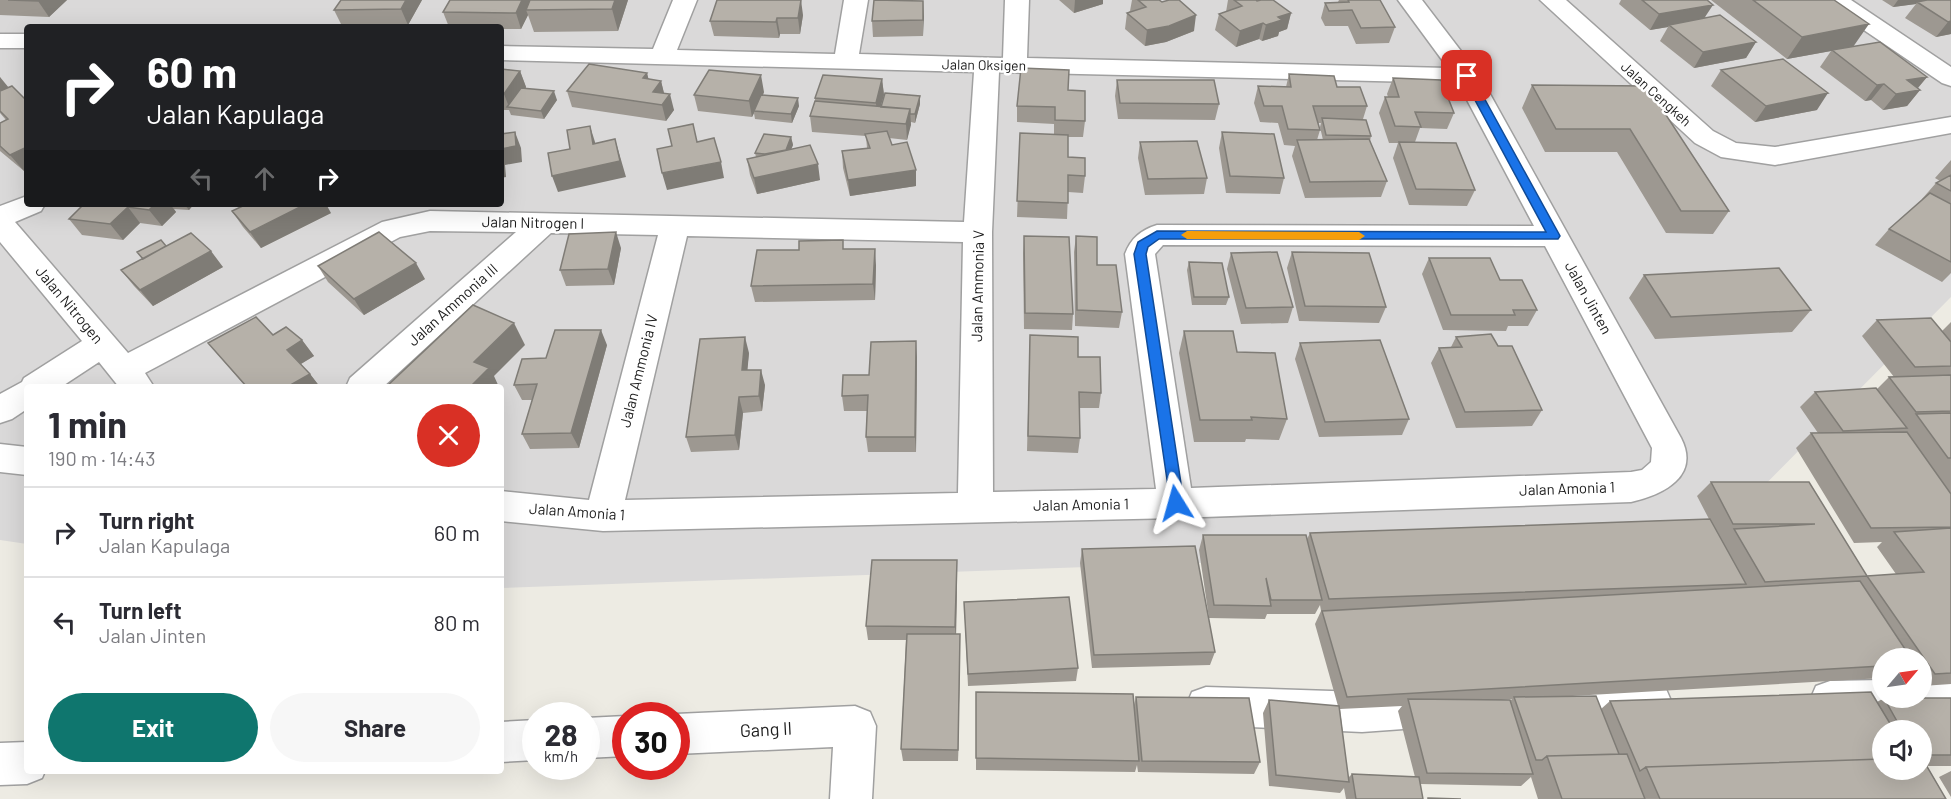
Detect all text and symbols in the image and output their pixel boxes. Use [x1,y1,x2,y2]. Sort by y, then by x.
text: 60 m [147,46,237,96]
icon: right [48,48,126,126]
pin [1441,50,1492,101]
street label: Jalan Oksigen [942,55,1026,74]
street label: Jalan Cengkeh [1618,58,1695,130]
icon: arrive [1450,59,1483,92]
text: Jalan Kapulaga [147,97,324,129]
icon: left [185,162,218,195]
icon: ahead [248,162,281,195]
icon: right [311,162,344,195]
street label: Jalan Nitrogen I [482,212,584,232]
street label: Jalan Ammonia V [967,230,987,342]
street label: Jalan Jinten [1562,258,1616,337]
street label: Jalan Ammonia III [404,259,501,349]
street label: Jalan Nitrogen [32,262,107,347]
street label: Jalan Ammonia IV [615,312,661,429]
text: 1 min [48,402,127,445]
button: close [417,404,480,467]
text: 190 m · 14:43 [48,446,156,470]
position arrow [1144,471,1208,535]
street label: Jalan Amonia 1 [1519,477,1615,499]
street label: Jalan Amonia 1 [1033,494,1129,514]
street label: Jalan Amonia 1 [529,499,626,523]
text: Turn right [99,507,194,533]
icon: right [48,516,81,549]
text: 60 m [434,519,480,545]
text: Jalan Kapulaga [99,533,230,557]
text: Turn left [99,597,182,623]
icon: left [48,606,81,639]
text: 80 m [434,609,480,635]
text: Jalan Jinten [99,623,206,647]
north arrow [1872,648,1932,708]
map controls [1872,648,1932,780]
button: Exit [48,693,258,762]
button: Share [270,693,480,762]
speed limit sign: 30 [612,702,690,780]
text: 28 [544,716,578,752]
street label: Gang II [739,717,793,741]
button: sound [1872,720,1932,780]
text: km/h [544,747,578,765]

